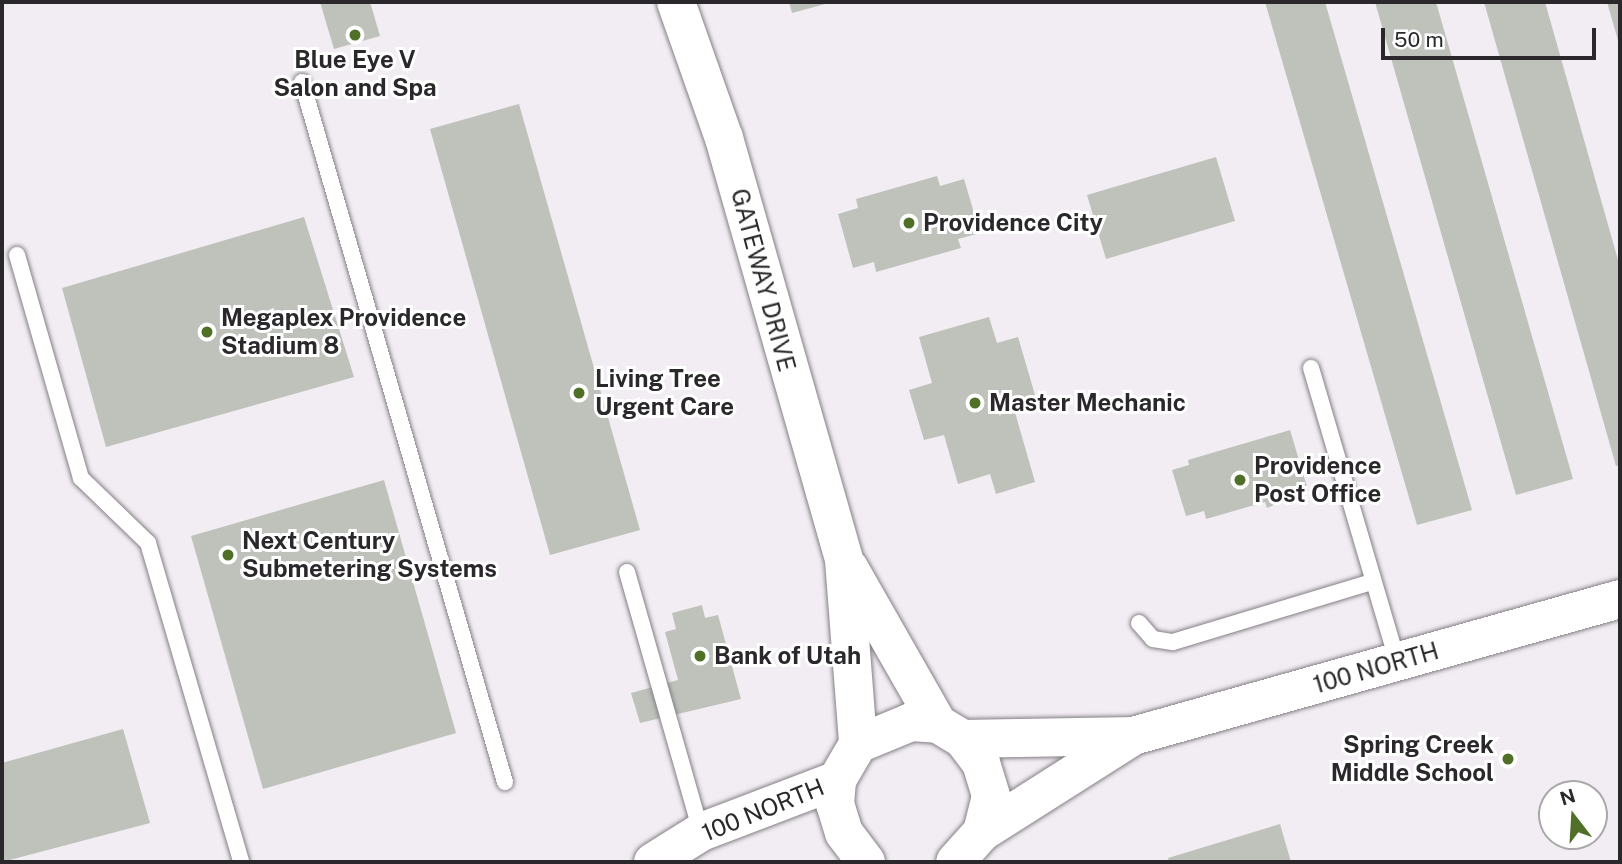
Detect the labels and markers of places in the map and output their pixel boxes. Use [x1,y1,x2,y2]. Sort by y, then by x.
marker: Blue Eye V Salon and Spa [347,27,363,43]
place label: Blue Eye V Salon and Spa [273,46,437,102]
place label: Providence City [923,209,1103,237]
marker: Providence City [901,215,917,231]
place label: Megaplex Providence Stadium 8 [221,304,466,360]
marker: Megaplex Providence Stadium 8 [199,324,215,340]
place label: Living Tree Urgent Care [595,365,734,421]
marker: Living Tree Urgent Care [569,383,589,403]
place label: Master Mechanic [989,389,1186,417]
marker: Master Mechanic [967,395,983,411]
place label: Providence Post Office [1254,452,1381,508]
marker: Providence Post Office [1232,472,1248,488]
place label: Next Century Submetering Systems [242,527,497,583]
marker: Next Century Submetering Systems [220,547,236,563]
place label: Bank of Utah [714,642,861,670]
marker: Bank of Utah [692,648,708,664]
place label: Spring Creek Middle School [1331,731,1494,787]
marker: Spring Creek Middle School [1500,751,1516,767]

